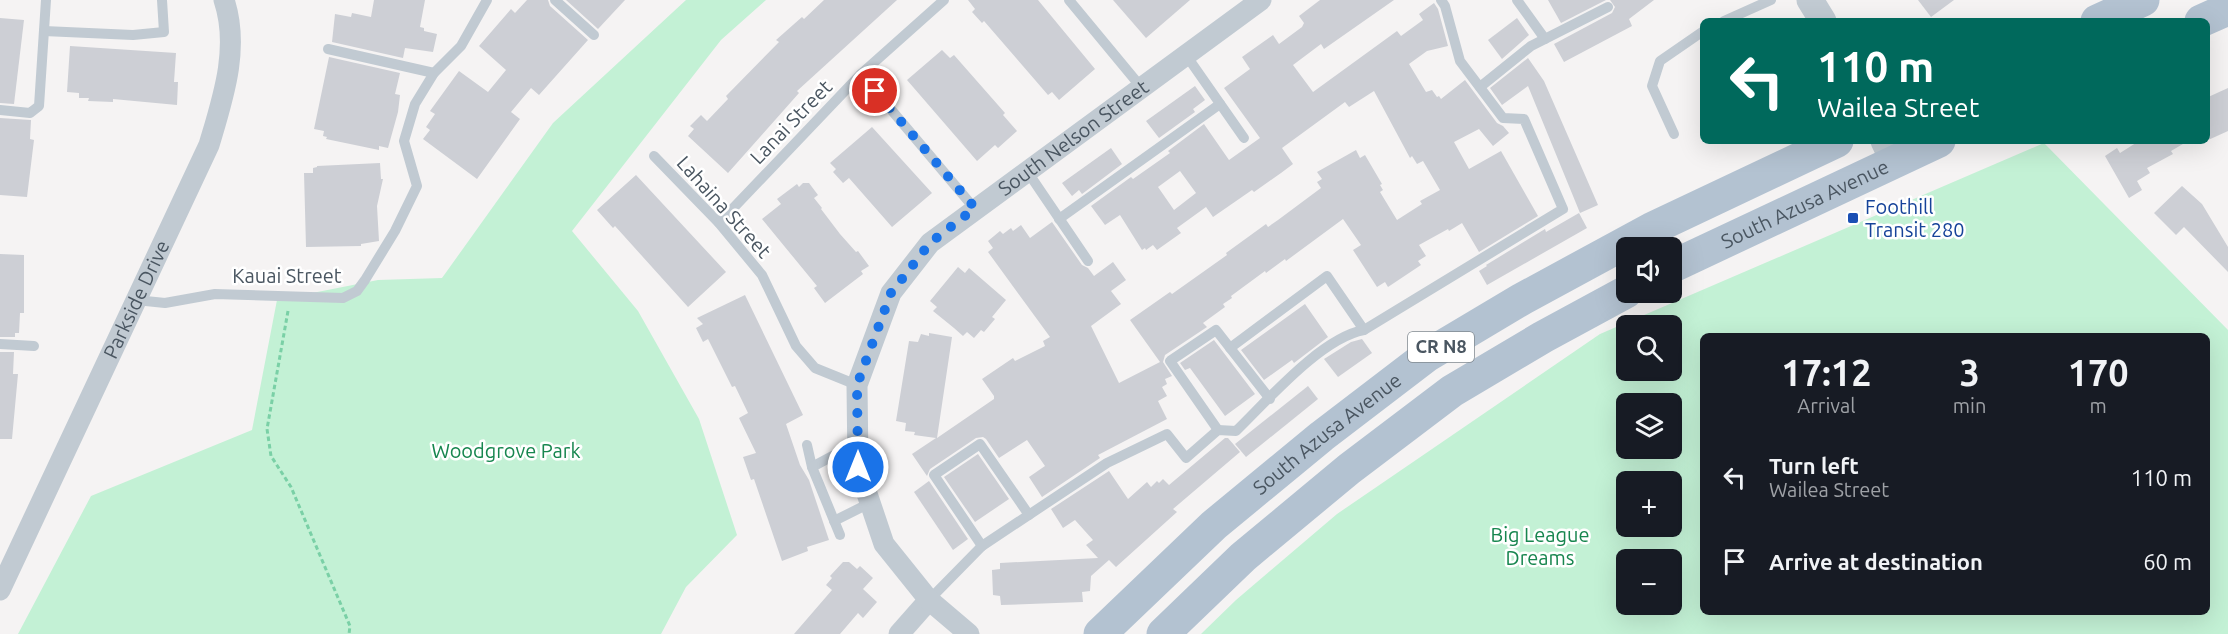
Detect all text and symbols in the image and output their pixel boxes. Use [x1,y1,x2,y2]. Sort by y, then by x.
icon: left [1718,42,1796,120]
text: 110 m [1817,43,1934,90]
pin [849,65,900,116]
icon: arrive [858,74,891,107]
street label: Lanai Street [745,75,836,168]
street label: South Nelson Street [994,75,1153,200]
text: Wailea Street [1817,92,1979,122]
street label: Lahaina Street [673,151,776,262]
street label: South Azusa Avenue [1717,154,1892,253]
place label: Foothill Transit 280 [1865,195,1965,241]
marker: Foothill Transit 280 [1846,211,1860,225]
street label: Parkside Drive [98,236,174,362]
map controls [1616,237,1682,615]
button: sound [1616,237,1682,303]
street label: Kauai Street [232,264,342,287]
button: search [1616,315,1682,381]
road number: CR N8 [1408,332,1474,362]
text: 17:12 [1781,352,1871,393]
text: 3 [1959,352,1980,393]
text: 170 [2068,352,2129,393]
street label: South Azusa Avenue [1248,368,1405,499]
button: layers [1616,393,1682,459]
text: Arrival [1797,394,1856,417]
text: min [1953,394,1986,417]
text: m [2090,394,2107,417]
position arrow [826,435,890,499]
park label: Woodgrove Park [431,439,581,462]
text: Turn left [1769,453,1859,478]
icon: left [1718,461,1751,494]
text: 110 m [2131,465,2192,490]
button: + [1616,471,1682,537]
text: Wailea Street [1769,478,1889,501]
park label: Big League Dreams [1490,523,1590,569]
icon: arrive [1718,545,1751,578]
button: − [1616,549,1682,615]
text: Arrive at destination [1769,549,1983,574]
text: 60 m [2143,549,2192,574]

